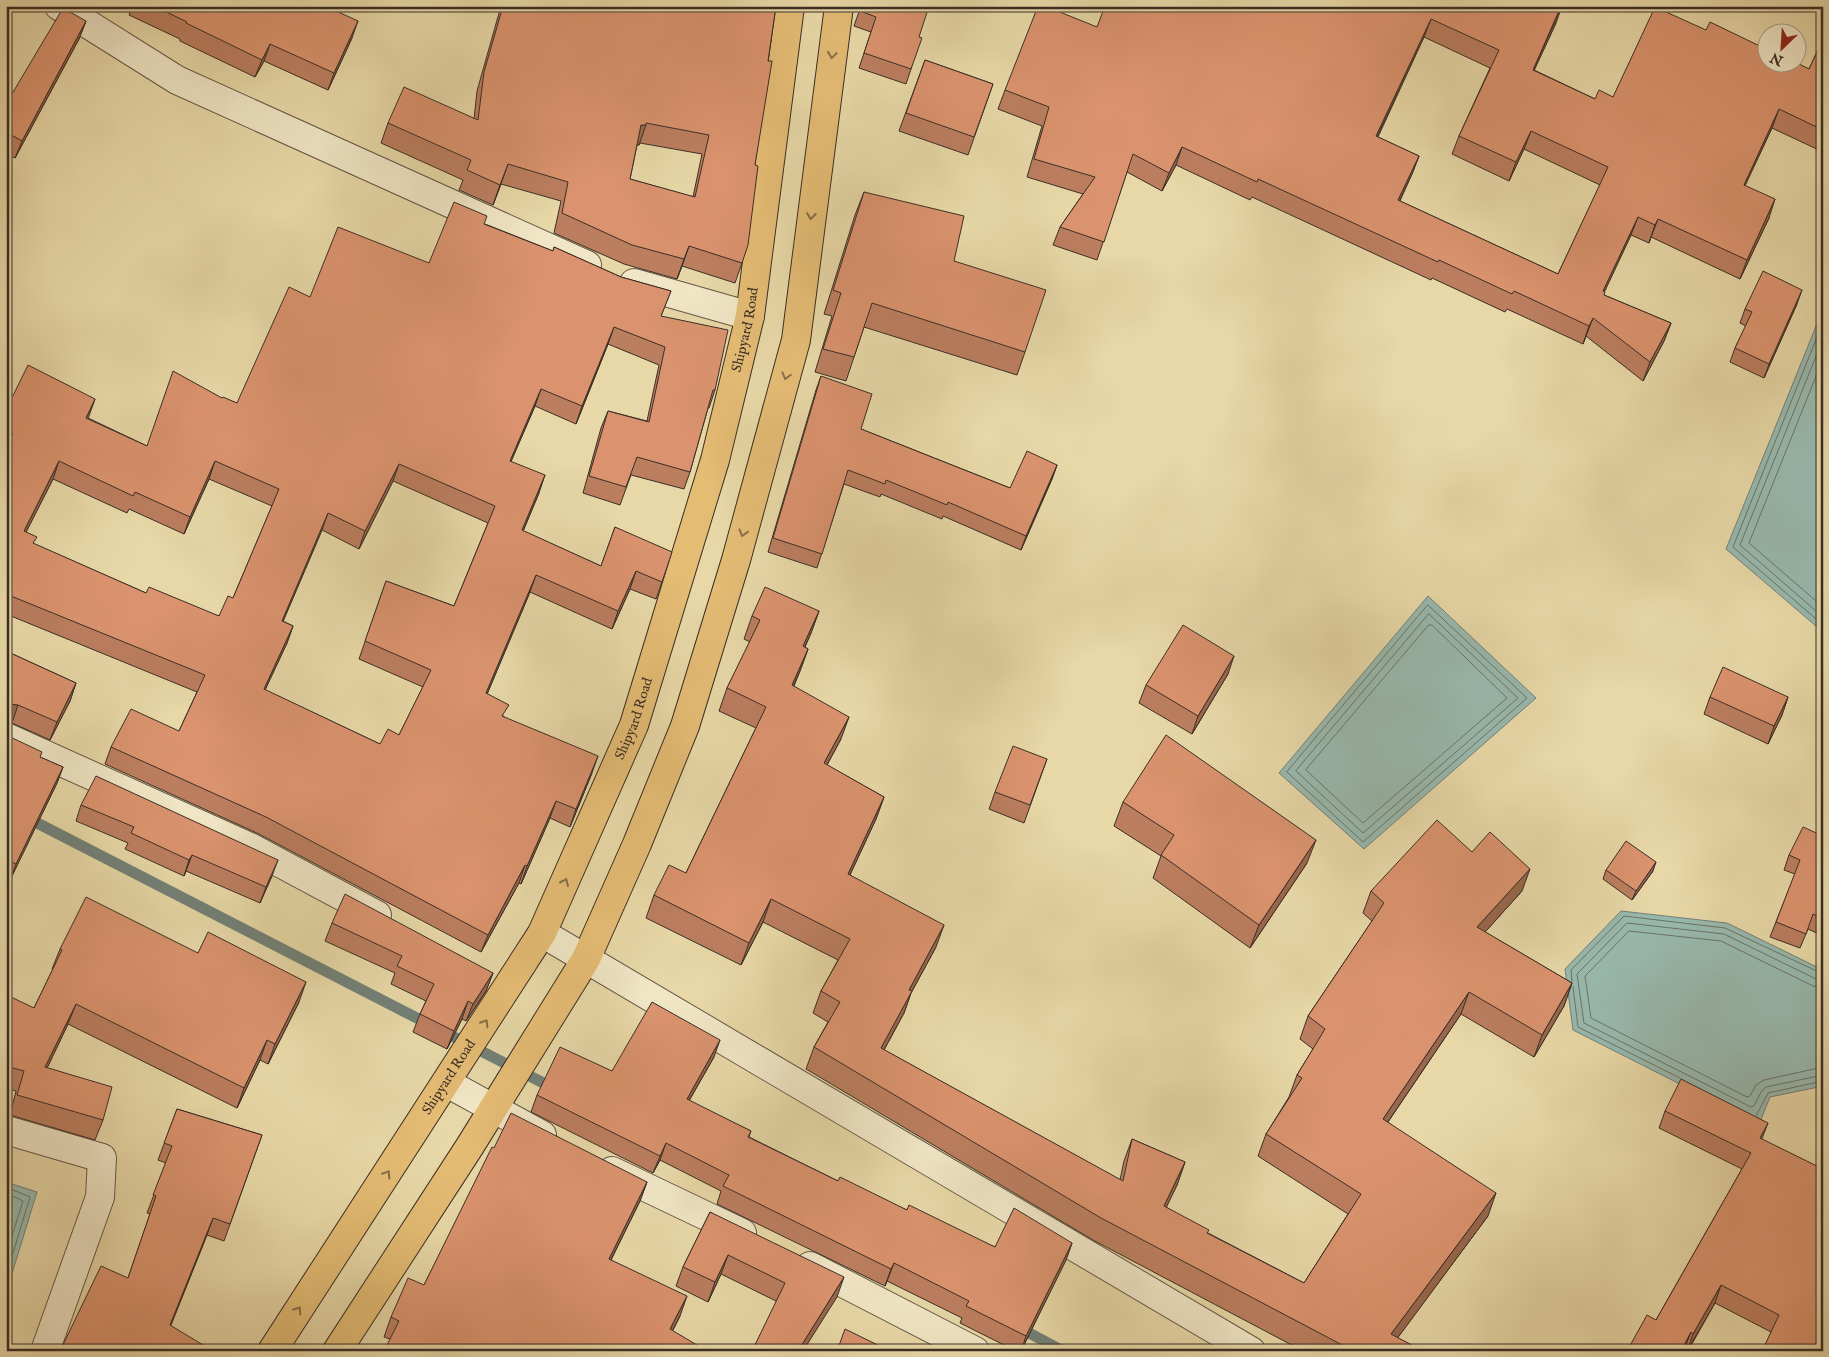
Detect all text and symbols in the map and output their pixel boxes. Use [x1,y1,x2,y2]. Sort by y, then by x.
north arrow [1756,22,1806,72]
text: N [1768,48,1787,70]
one-way arrow [827,51,838,59]
one-way arrow [806,212,817,220]
street label: Shipyard Road [728,286,763,374]
one-way arrow [781,372,792,380]
one-way arrow [738,528,749,537]
street label: Shipyard Road [611,675,657,763]
one-way arrow [559,878,569,887]
one-way arrow [479,1019,488,1028]
street label: Shipyard Road [418,1036,480,1118]
one-way arrow [381,1170,391,1179]
one-way arrow [292,1306,302,1315]

